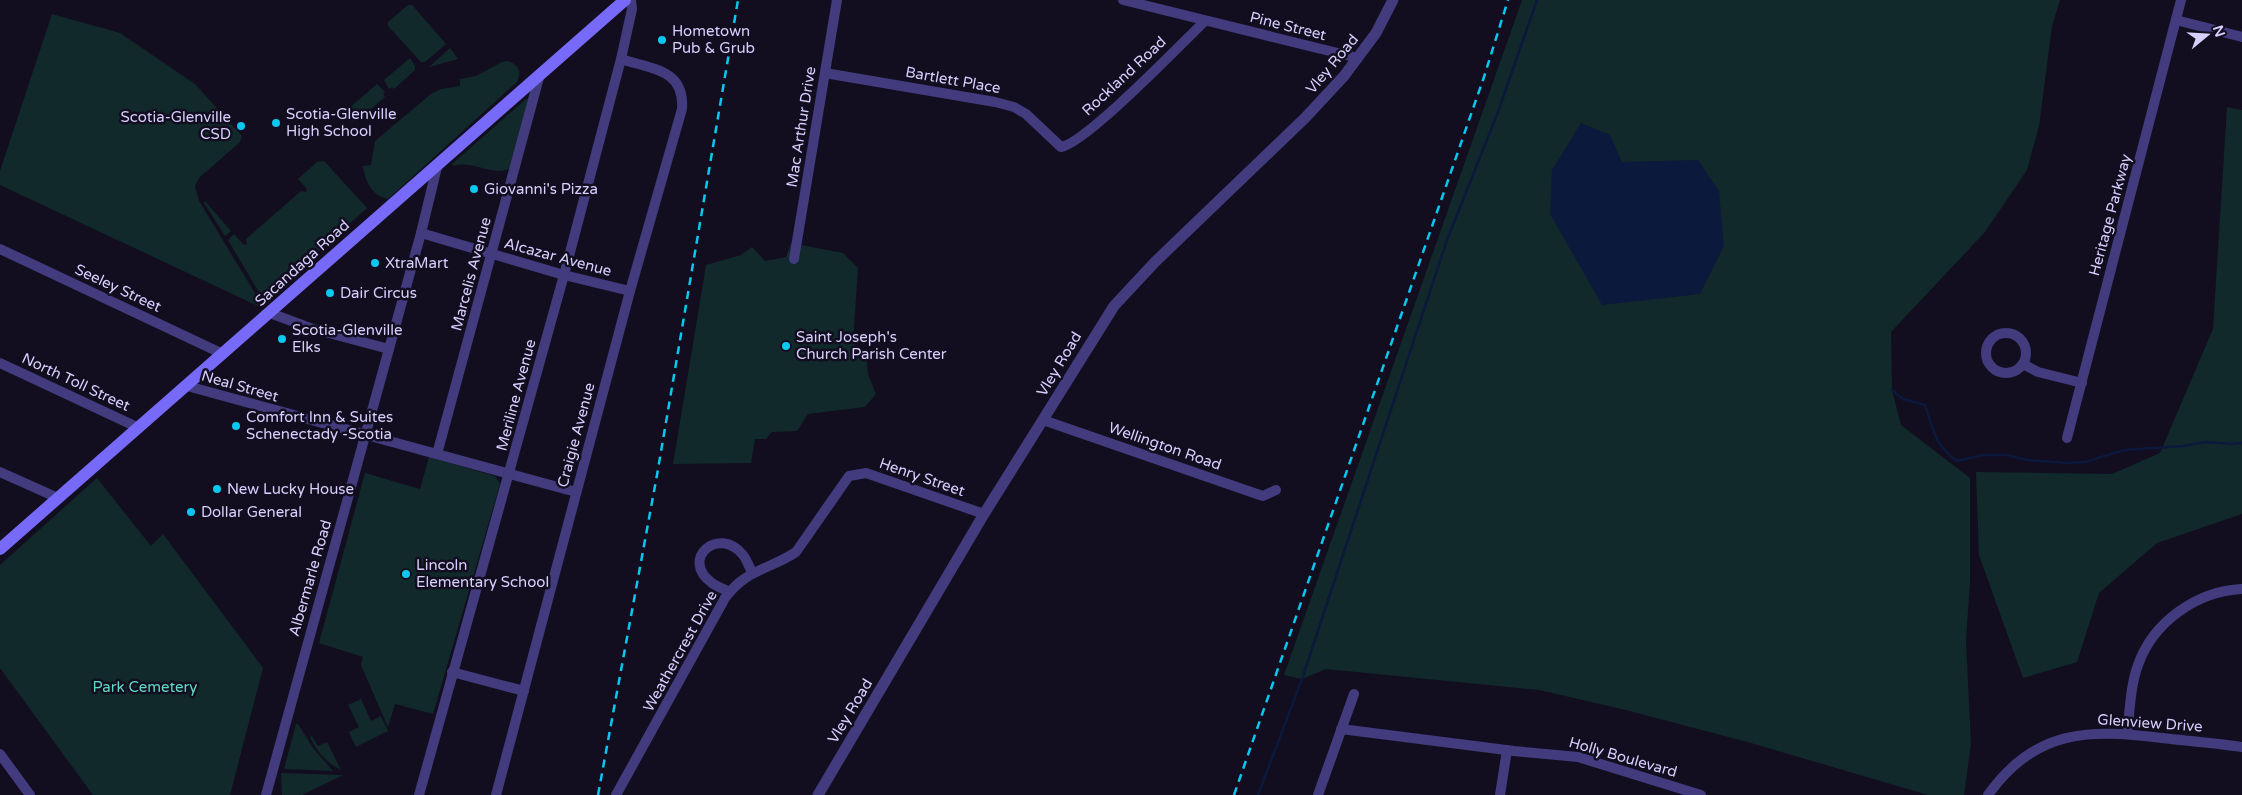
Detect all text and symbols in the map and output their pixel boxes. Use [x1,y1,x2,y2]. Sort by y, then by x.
street label: Pine Street [1248,8,1328,44]
north arrow [2182,10,2232,60]
place label: Hometown Pub & Grub [672,22,755,57]
text: N [2209,23,2229,39]
street label: Vley Road [1302,31,1362,97]
street label: Rockland Road [1078,32,1170,120]
marker: Hometown Pub & Grub [656,34,668,46]
street label: Bartlett Place [904,63,1002,97]
street label: Mac Arthur Drive [783,65,819,189]
place label: Scotia-Glenville High School [286,105,396,140]
place label: Scotia-Glenville CSD [121,108,231,143]
marker: Scotia-Glenville High School [270,117,282,129]
marker: Scotia-Glenville CSD [235,120,247,132]
street label: Heritage Parkway [2085,152,2135,278]
place label: Giovanni's Pizza [484,180,598,198]
marker: Giovanni's Pizza [468,183,480,195]
street label: Marcelis Avenue [447,215,495,333]
street label: Sacandaga Road [251,216,353,310]
street label: Alcazar Avenue [502,234,614,280]
place label: XtraMart [385,254,449,272]
marker: XtraMart [369,257,381,269]
street label: Seeley Street [72,260,164,316]
place label: Dair Circus [340,284,417,302]
marker: Dair Circus [324,287,336,299]
place label: Scotia-Glenville Elks [292,321,402,356]
place label: Saint Joseph's Church Parish Center [796,328,947,363]
street label: Vley Road [1033,328,1085,400]
marker: Scotia-Glenville Elks [276,333,288,345]
street label: Meriline Avenue [492,337,540,453]
marker: Saint Joseph's Church Parish Center [780,340,792,352]
street label: North Toll Street [19,349,133,415]
street label: Neal Street [199,366,281,406]
street label: Craigie Avenue [553,381,599,489]
place label: Comfort Inn & Suites Schenectady -Scotia [246,408,393,443]
street label: Wellington Road [1106,418,1224,474]
marker: Comfort Inn & Suites Schenectady -Scotia [230,420,242,432]
street label: Henry Street [877,454,967,500]
place label: New Lucky House [227,480,354,498]
marker: New Lucky House [211,483,223,495]
place label: Dollar General [201,503,302,521]
marker: Dollar General [185,506,197,518]
street label: Albermarle Road [285,518,335,638]
place label: Lincoln Elementary School [416,556,549,591]
marker: Lincoln Elementary School [400,568,412,580]
street label: Weathercrest Drive [639,587,721,715]
street label: Vley Road [824,675,876,747]
park label: Park Cemetery [93,678,197,696]
street label: Glenview Drive [2097,710,2203,736]
street label: Holly Boulevard [1567,733,1679,781]

